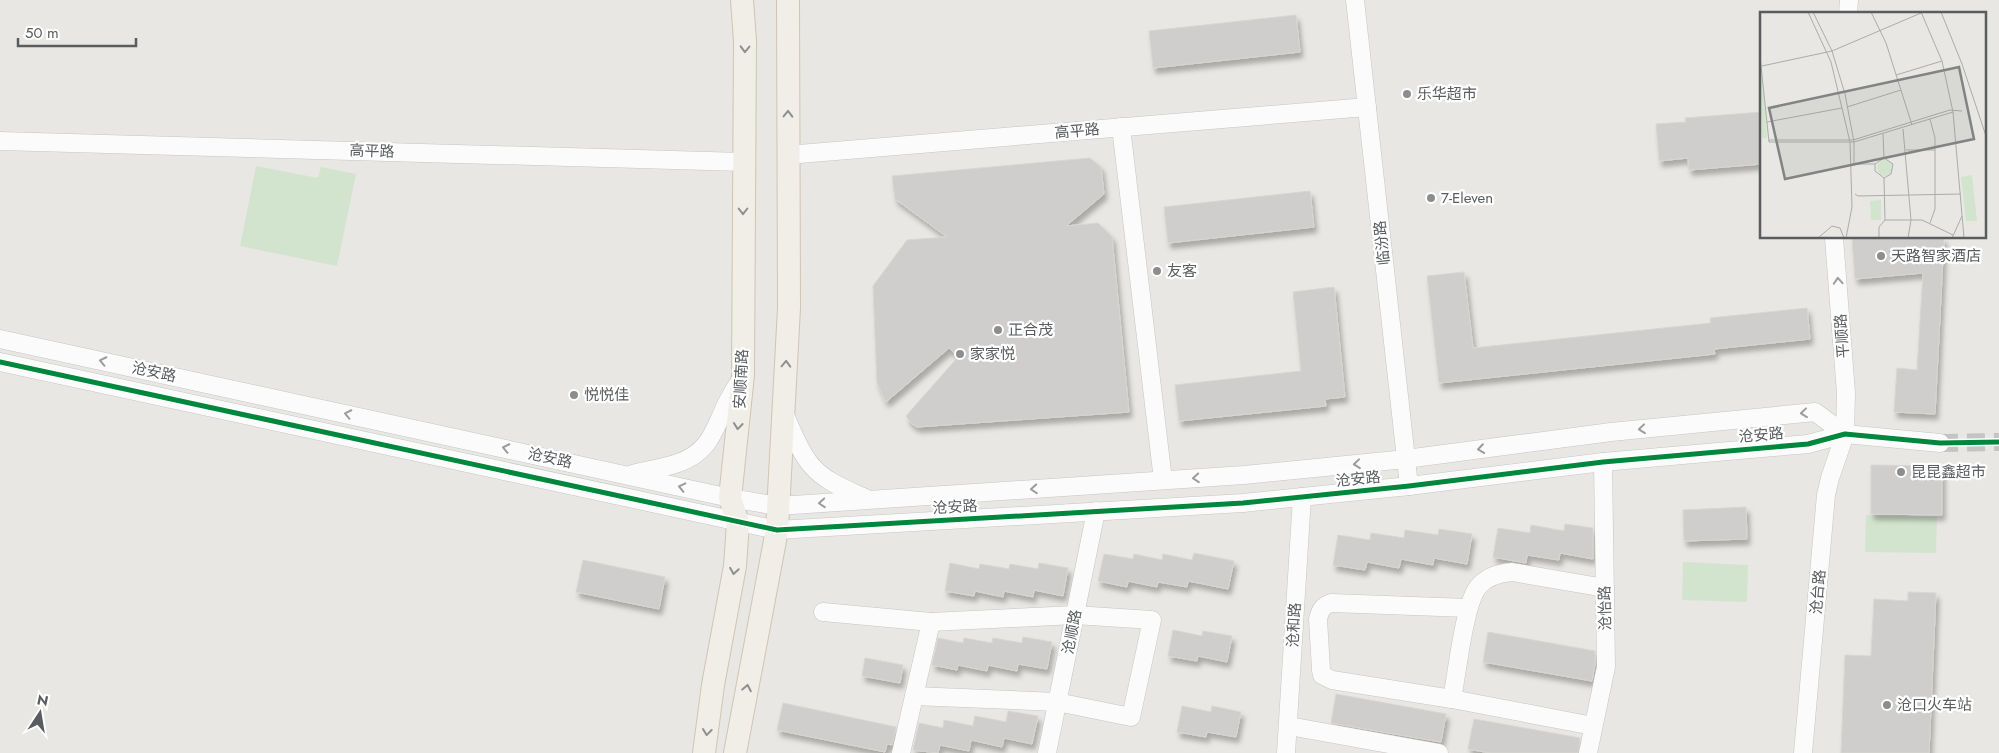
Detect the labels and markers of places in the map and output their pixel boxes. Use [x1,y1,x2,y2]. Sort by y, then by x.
place label: 乐华超市 [1417,83,1477,105]
marker: 乐华超市 [1401,88,1413,100]
place label: 7-Eleven [1441,187,1493,209]
marker: 7-Eleven [1425,192,1437,204]
place label: 天路智家酒店 [1891,245,1981,267]
marker: 天路智家酒店 [1875,250,1887,262]
place label: 友客 [1167,260,1197,282]
marker: 友客 [1151,265,1163,277]
place label: 正合茂 [1008,319,1053,341]
marker: 正合茂 [992,324,1004,336]
place label: 家家悦 [970,343,1015,365]
marker: 家家悦 [954,348,966,360]
place label: 悦悦佳 [584,384,629,406]
marker: 悦悦佳 [568,389,580,401]
place label: 昆昆鑫超市 [1911,461,1986,483]
marker: 昆昆鑫超市 [1895,466,1907,478]
place label: 沧口火车站 [1897,694,1972,716]
marker: 沧口火车站 [1881,699,1893,711]

